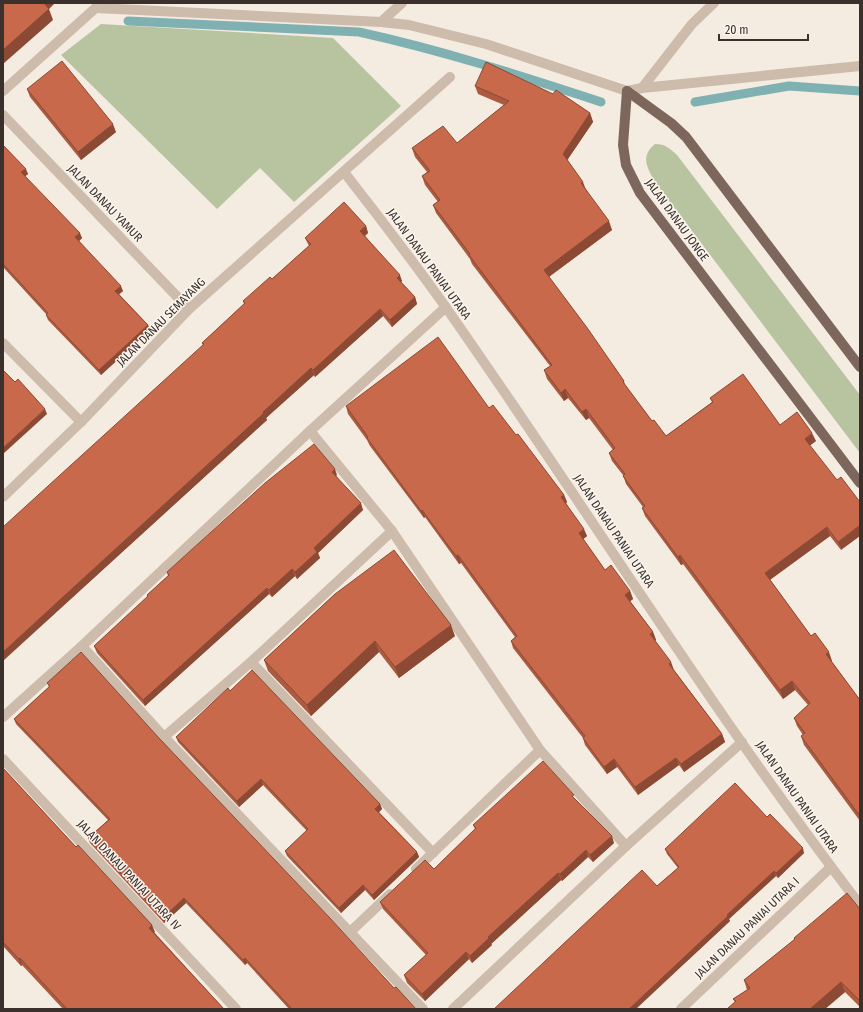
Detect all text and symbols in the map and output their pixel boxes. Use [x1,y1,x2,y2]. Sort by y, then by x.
scale bar [719,16,808,42]
text: 20 m [725,23,749,37]
street label: JALAN DANAU YAMUR [65,162,146,245]
street label: JALAN DANAU JONGE [642,176,712,264]
street label: JALAN DANAU PANIAI UTARA [384,206,474,323]
street label: JALAN DANAU SEMAYANG [114,275,208,369]
street label: JALAN DANAU PANIAI UTARA [571,472,658,591]
street label: JALAN DANAU PANIAI UTARA [753,738,841,856]
street label: JALAN DANAU PANIAI UTARA IV [74,817,184,934]
street label: JALAN DANAU PANIAI UTARA I [692,874,802,982]

